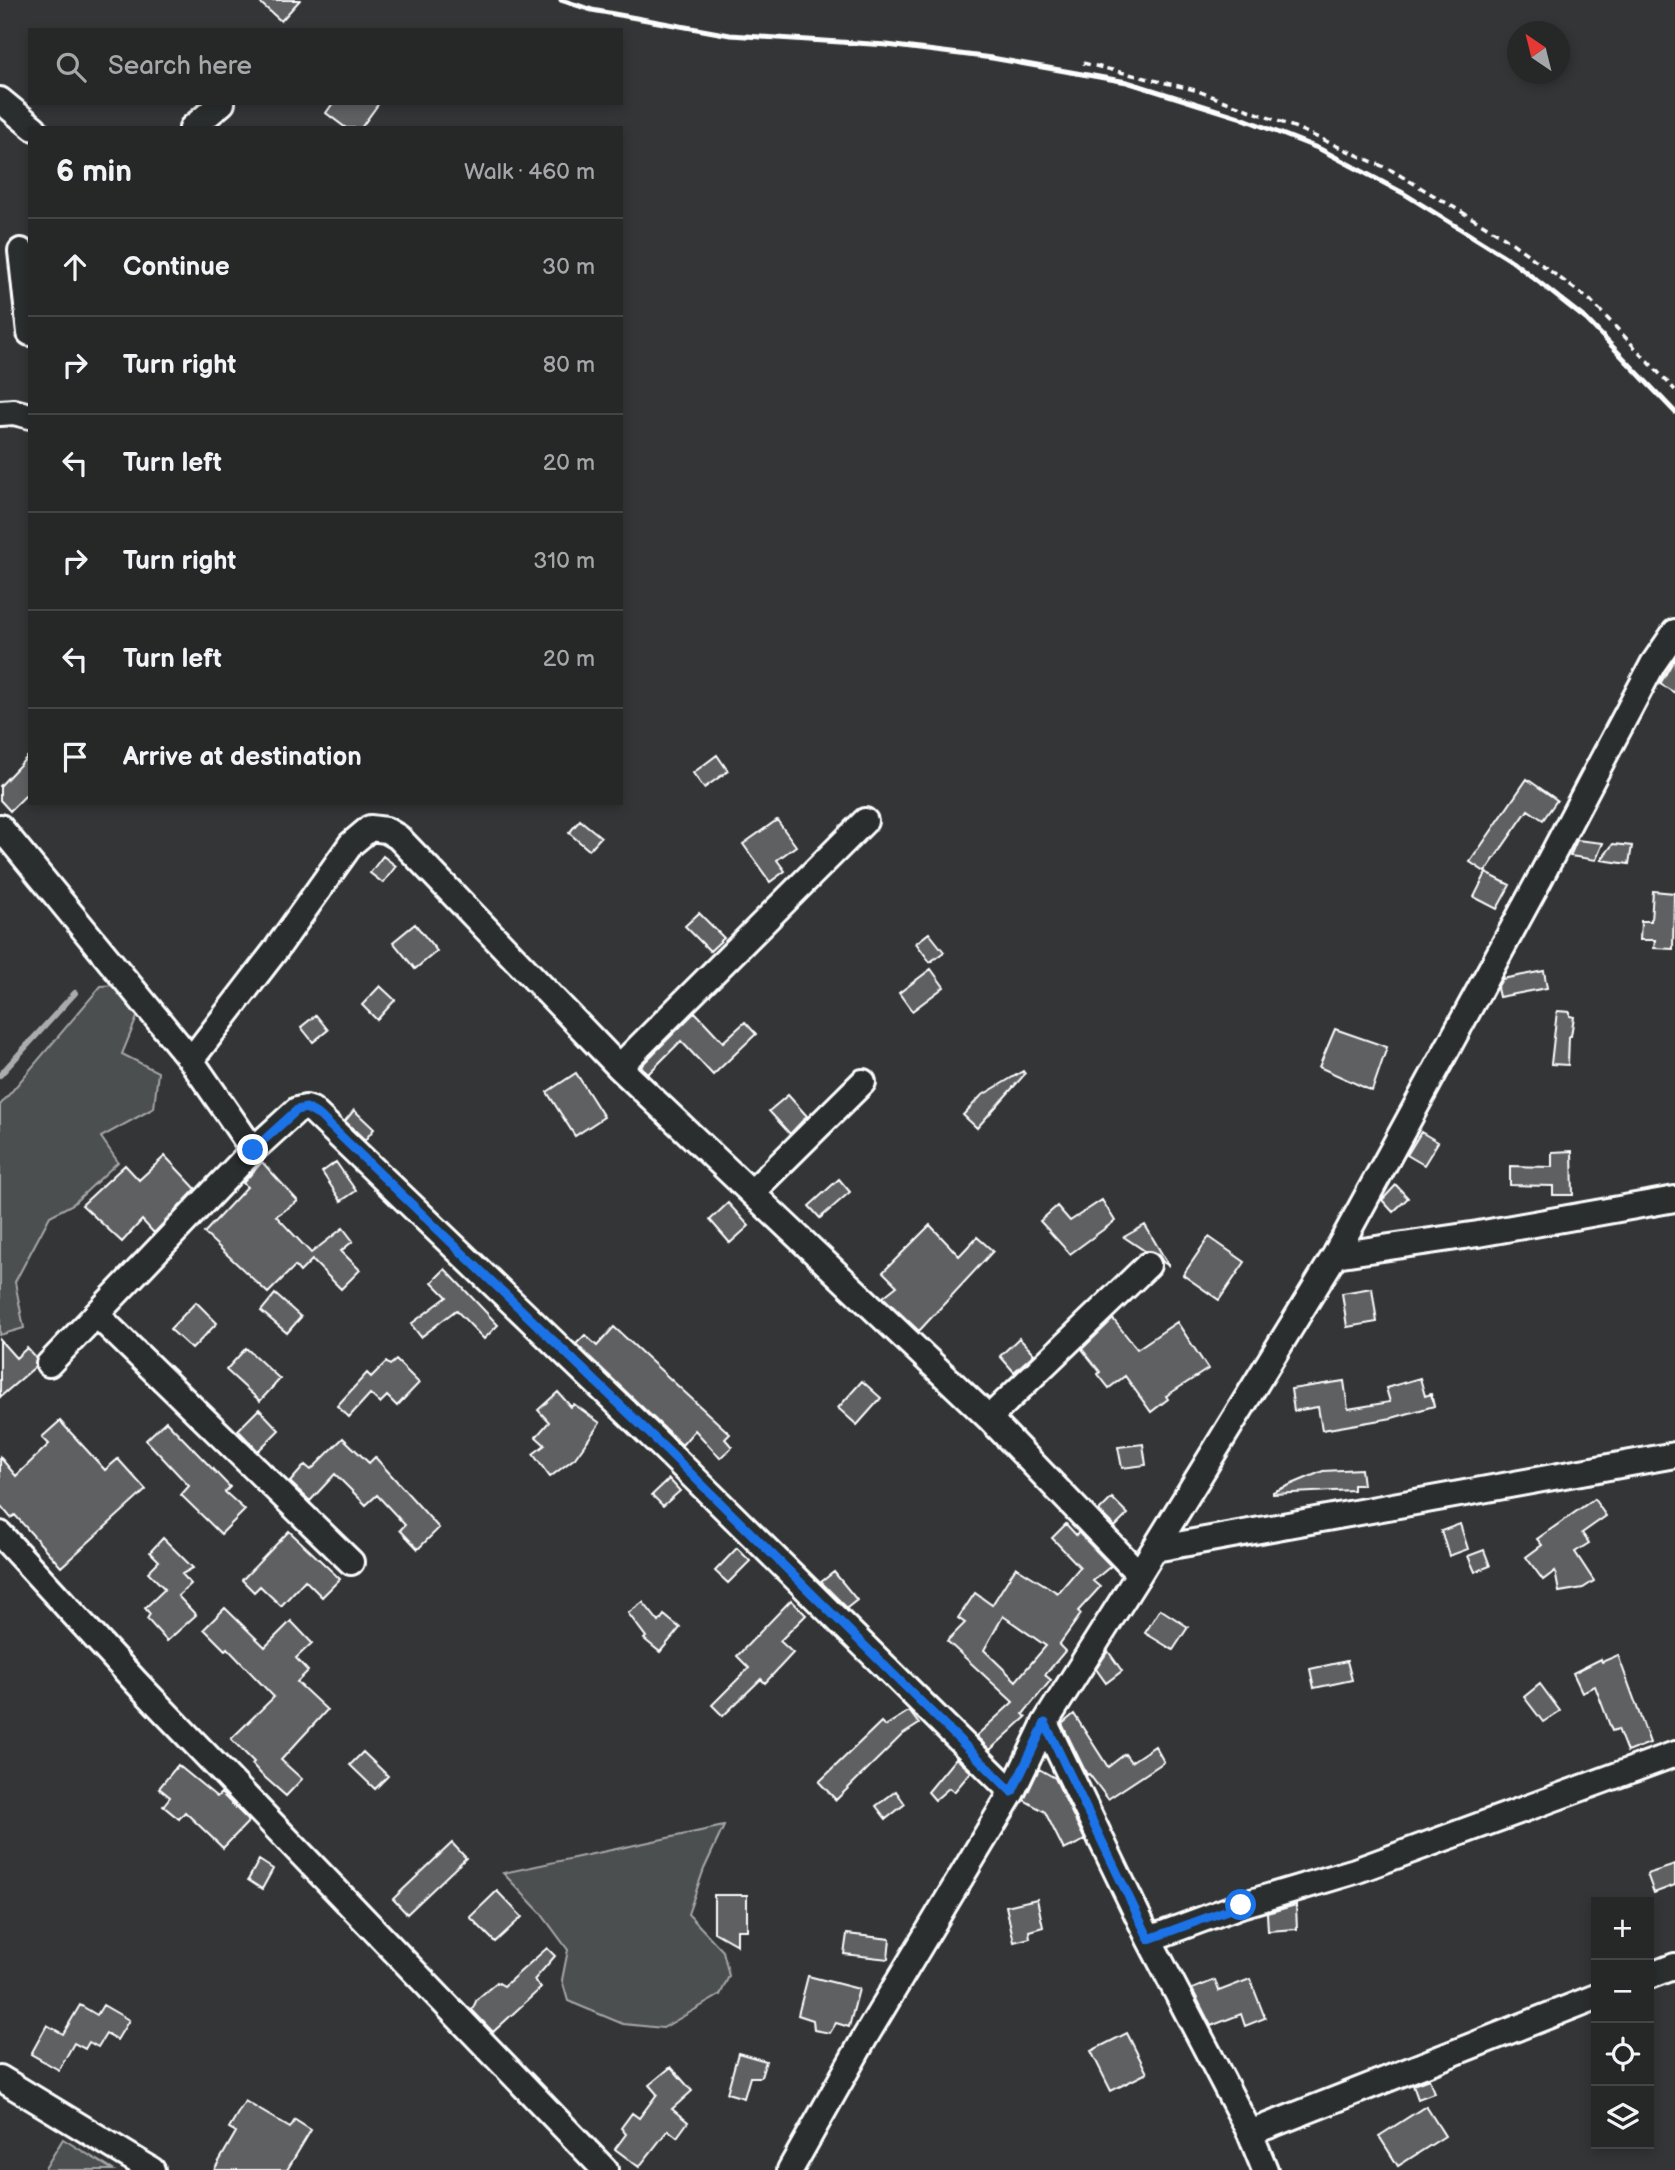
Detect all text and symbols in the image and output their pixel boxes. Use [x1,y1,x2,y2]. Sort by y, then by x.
north arrow [1507,21,1570,84]
search box [28,28,623,105]
icon: search [52,48,90,86]
text: Search here [108,51,252,82]
text: 6 min [56,154,132,190]
text: Walk · 460 m [464,158,595,186]
icon: ahead [56,248,94,286]
text: Continue [123,252,230,283]
text: 30 m [542,253,595,281]
icon: right [56,346,94,384]
text: Turn right [123,350,236,381]
text: 80 m [543,351,595,379]
icon: left [56,444,94,482]
text: Turn left [123,448,222,479]
text: 20 m [543,449,595,477]
icon: right [56,542,94,580]
text: Turn right [123,546,236,577]
text: 310 m [533,547,595,575]
icon: left [56,640,94,678]
text: Turn left [123,644,222,675]
text: 20 m [543,645,595,673]
icon: arrive [56,738,94,776]
text: Arrive at destination [123,742,362,773]
route end [237,1134,268,1165]
route start [1225,1889,1256,1920]
map controls [1591,1897,1654,2149]
button: + [1591,1897,1654,1960]
button: − [1591,1960,1654,2023]
button: locate [1591,2023,1654,2086]
button: layers [1591,2086,1654,2149]

